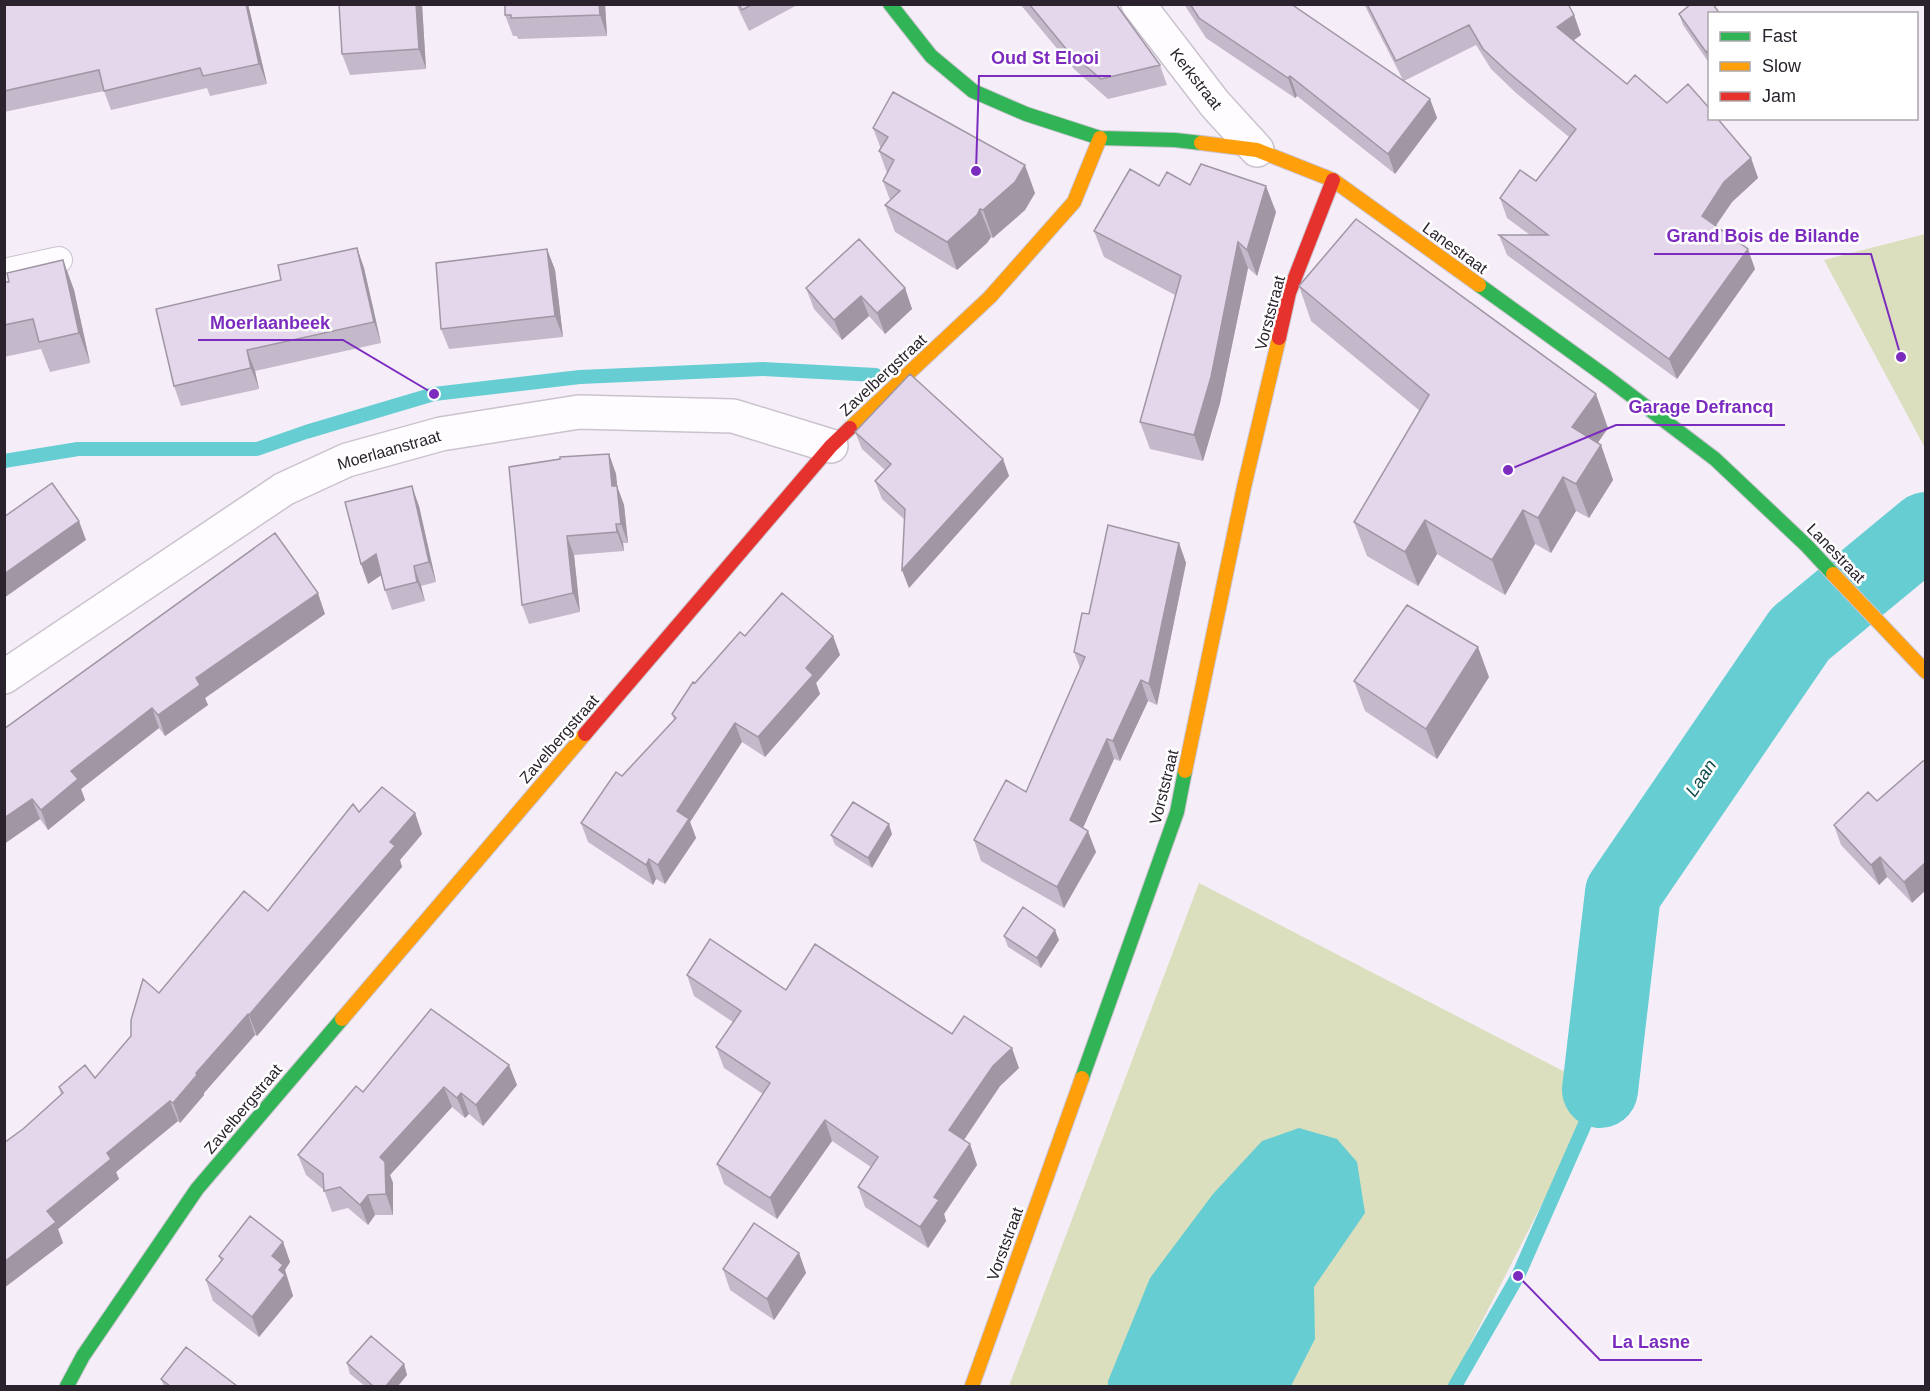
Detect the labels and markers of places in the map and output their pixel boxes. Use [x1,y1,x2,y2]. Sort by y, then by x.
callout: Oud St Elooi [979,40,1111,76]
callout: Grand Bois de Bilande [1654,218,1871,254]
callout: Moerlaanbeek [198,304,343,340]
callout: Garage Defrancq [1616,389,1785,425]
callout: La Lasne [1600,1324,1702,1360]

